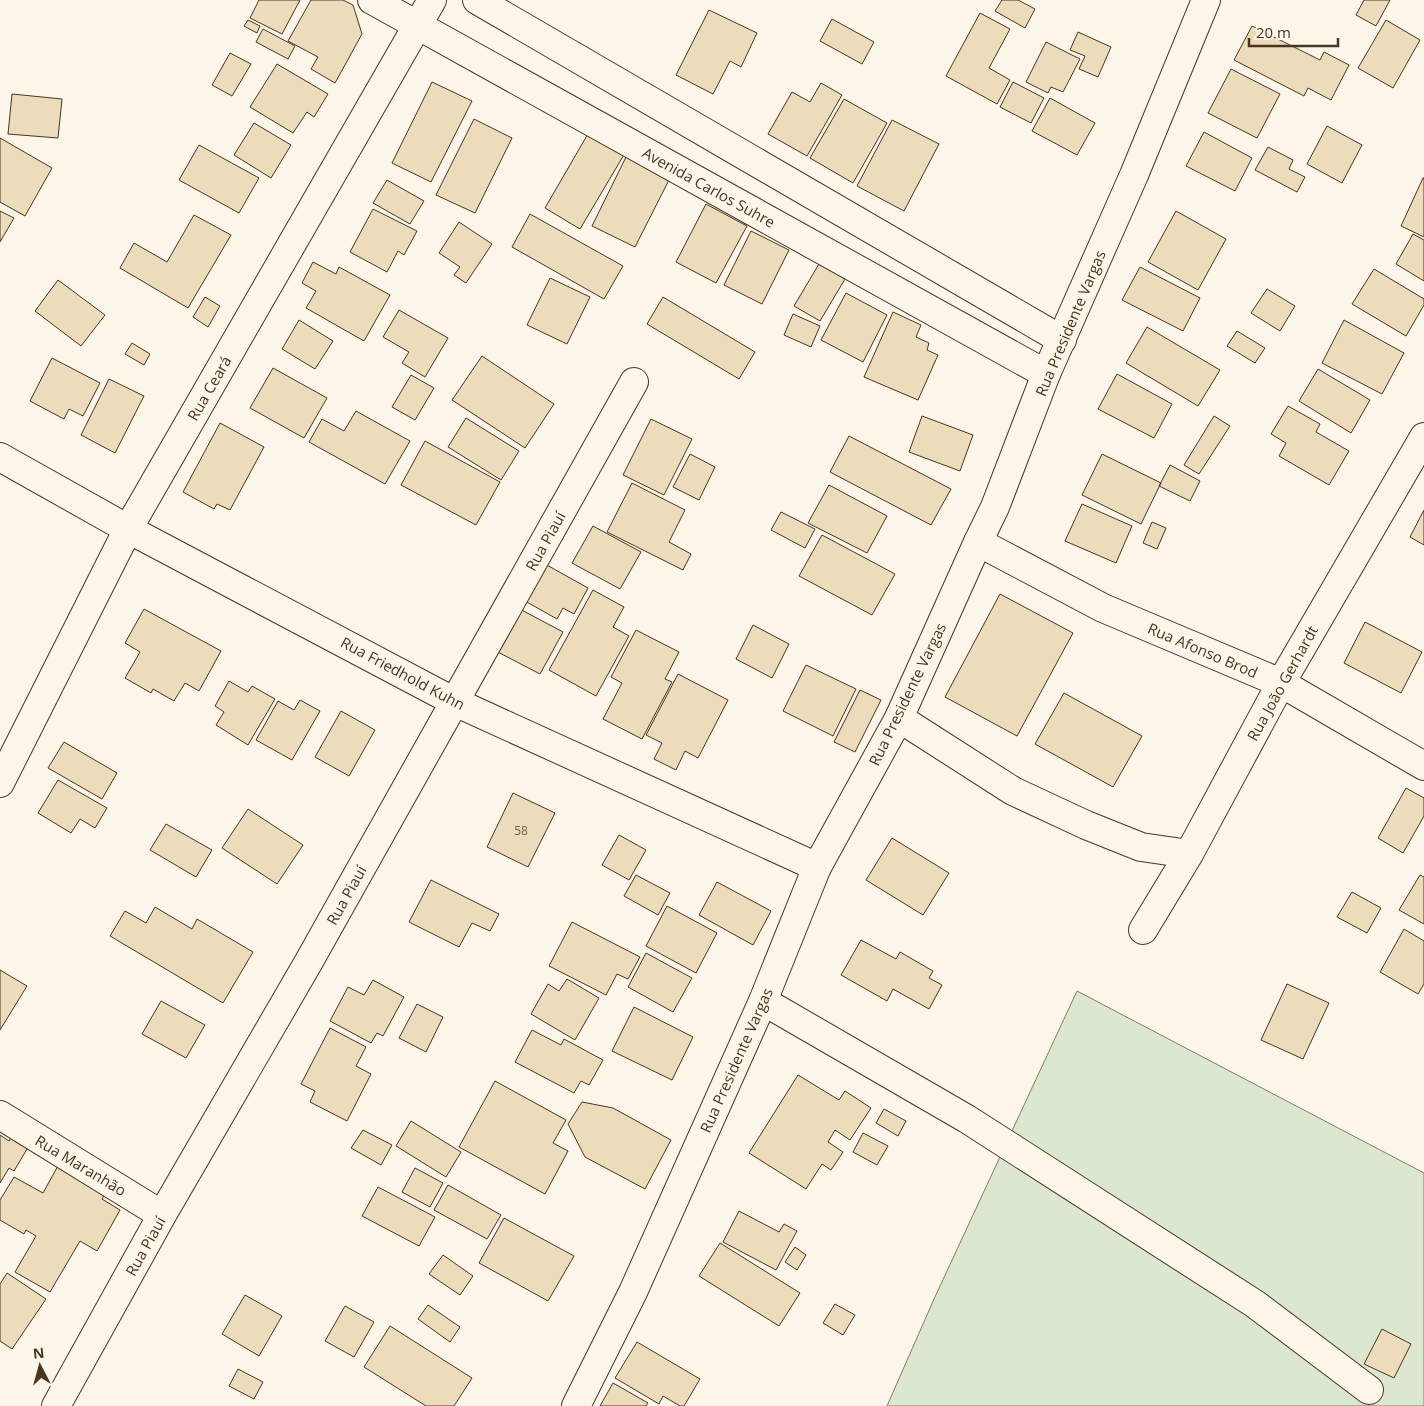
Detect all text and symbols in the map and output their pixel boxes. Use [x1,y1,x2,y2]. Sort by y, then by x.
scale bar [1249,15,1338,47]
text: 20 m [1256,22,1291,42]
street label: Avenida Carlos Suhre [639,142,779,232]
street label: Rua Presidente Vargas [1030,247,1110,399]
street label: Rua Ceará [182,352,236,424]
street label: Rua Piauí [521,507,570,574]
street label: Rua Afonso Brod [1145,618,1261,682]
street label: Rua Presidente Vargas [864,619,950,769]
street label: Rua João Gerhardt [1242,622,1322,744]
street label: Rua Friedhold Kuhn [337,632,469,714]
house number: 58 [514,822,528,839]
street label: Rua Piauí [322,861,371,928]
street label: Rua Presidente Vargas [695,984,777,1136]
street label: Rua Maranhão [32,1130,130,1200]
street label: Rua Piauí [121,1212,170,1279]
north arrow [15,1341,65,1391]
text: N [32,1343,45,1363]

